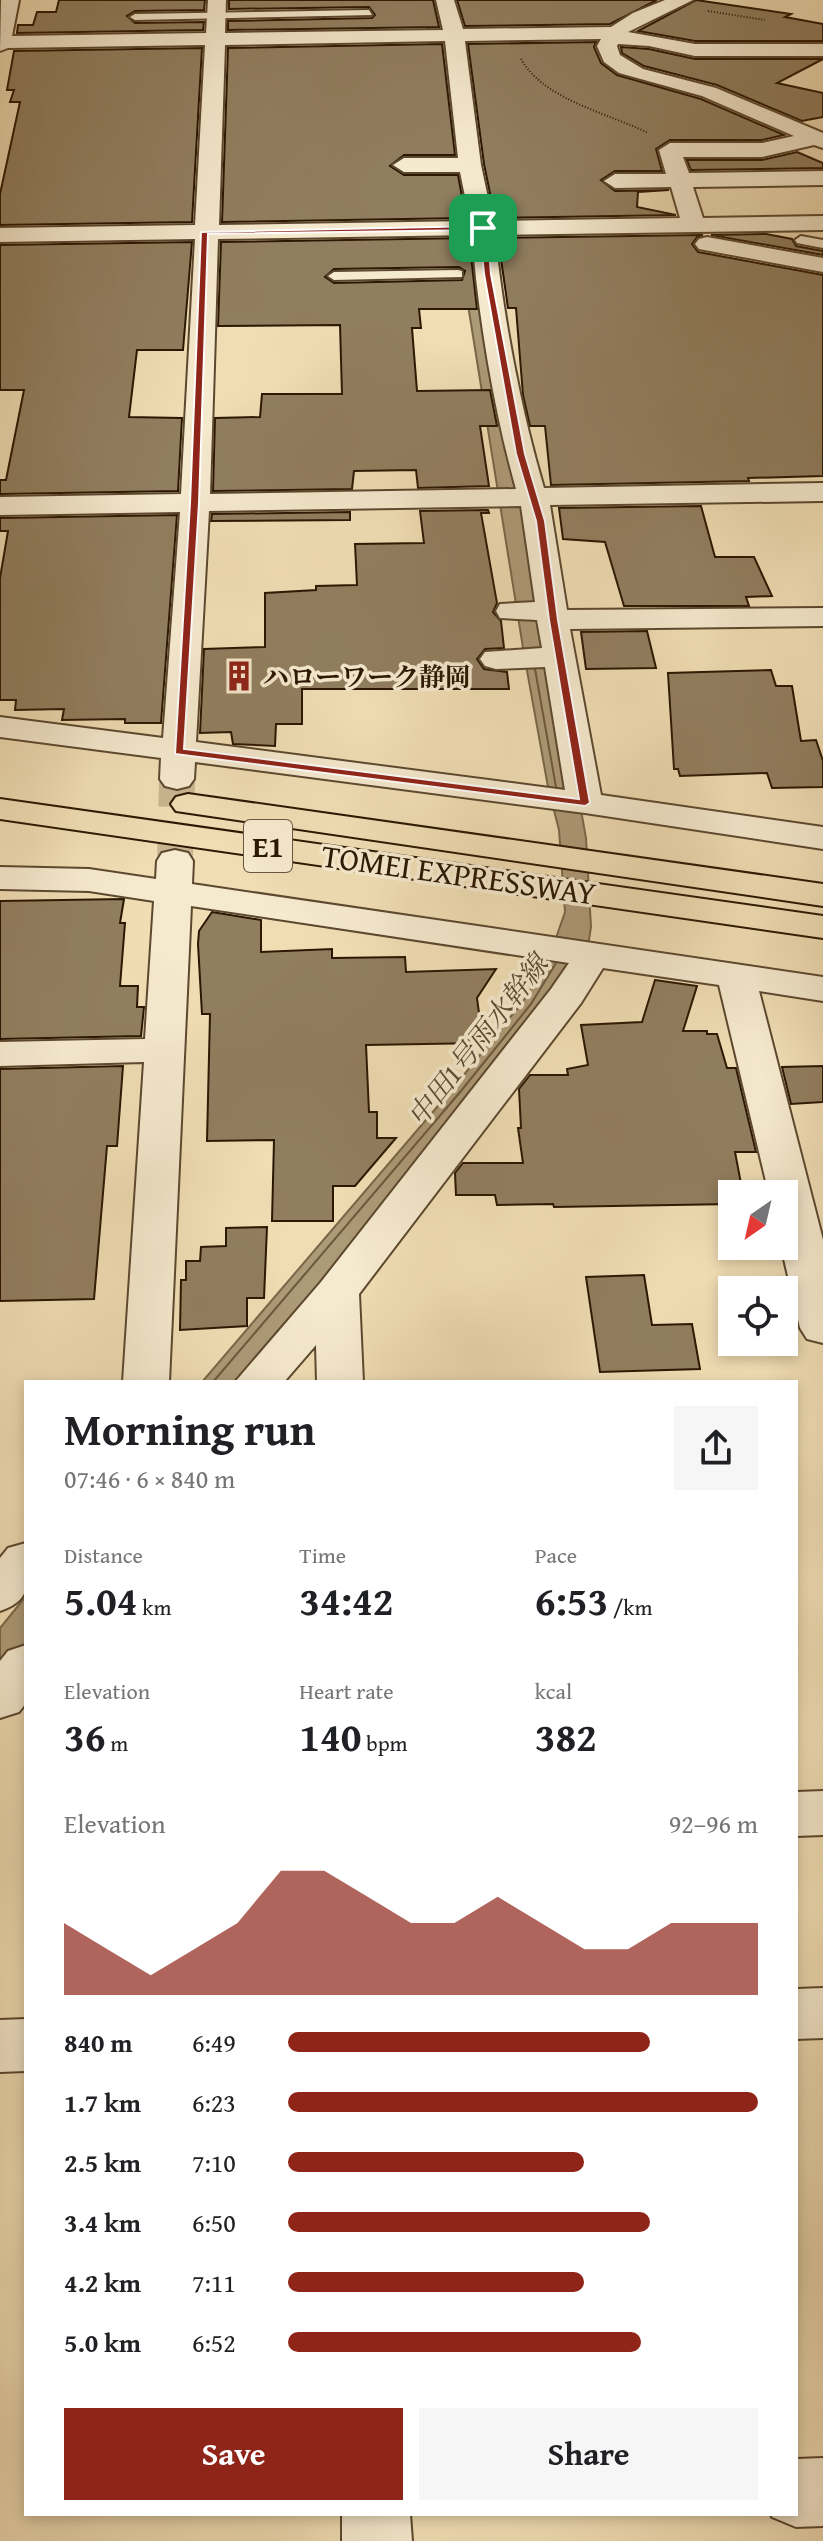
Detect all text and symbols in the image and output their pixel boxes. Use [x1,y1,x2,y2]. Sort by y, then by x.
pin [449,194,517,262]
icon: arrive [461,206,505,250]
place label: ハローワーク静岡 [263,657,471,696]
building icon: ハローワーク静岡 [222,659,256,693]
road number: E1 [244,820,292,872]
street label: TOMEI EXPRESSWAY [319,832,599,916]
water label: 中田1号雨水幹線 [397,943,559,1134]
north arrow [718,1180,798,1260]
map controls [718,1180,798,1356]
button: locate [718,1276,798,1356]
text: Morning run [64,1397,315,1461]
button: share [674,1406,758,1490]
text: 07:46 · 6 × 840 m [64,1459,235,1498]
text: Distance [64,1539,143,1571]
text: Time [299,1539,346,1571]
text: Pace [535,1539,577,1571]
text: 5.04 [64,1571,137,1630]
text: 34:42 [299,1571,394,1630]
text: 6:53 [535,1571,608,1630]
text: km [137,1591,171,1623]
text: /km [608,1591,653,1623]
text: Elevation [64,1675,150,1707]
text: Heart rate [299,1675,394,1707]
text: kcal [535,1675,572,1707]
text: 36 [64,1707,105,1766]
text: 140 [299,1707,362,1766]
text: 382 [535,1707,597,1766]
text: m [105,1727,128,1759]
text: bpm [362,1727,408,1759]
text: Elevation [64,1804,166,1843]
text: 92–96 m [669,1804,758,1843]
text: 840 m [64,2023,132,2062]
text: 6:49 [192,2023,236,2062]
text: 1.7 km [64,2083,141,2122]
text: 6:23 [192,2083,236,2122]
text: 2.5 km [64,2143,141,2182]
text: 7:10 [192,2143,236,2182]
text: 3.4 km [64,2203,141,2242]
text: 6:50 [192,2203,236,2242]
text: 4.2 km [64,2263,141,2302]
text: 7:11 [192,2263,236,2302]
text: 5.0 km [64,2323,141,2362]
text: 6:52 [192,2323,236,2362]
button: Save [64,2408,403,2500]
button: Share [419,2408,758,2500]

